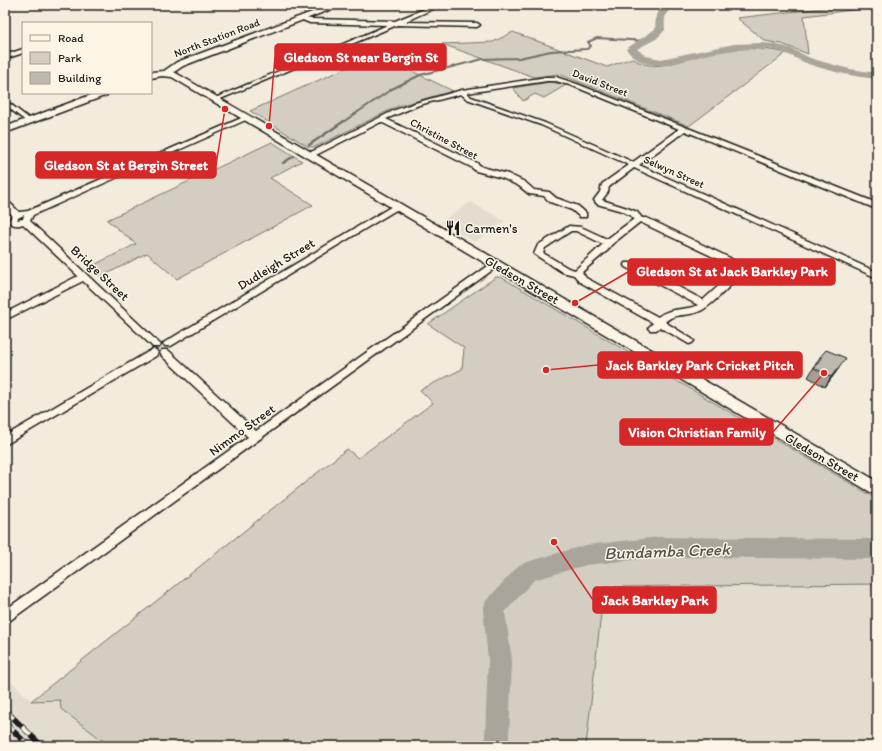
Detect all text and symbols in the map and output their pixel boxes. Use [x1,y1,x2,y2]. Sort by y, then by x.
street label: North Station Road [172,16,262,60]
legend [22,22,152,94]
text: Road [58,31,84,45]
callout: Gledson St near Bergin St [275,44,446,70]
text: Gledson St near Bergin St [284,49,439,66]
text: Park [58,51,82,65]
street label: David Street [570,66,630,100]
text: Building [58,71,102,85]
street label: Christine Street [408,116,480,162]
callout: Gledson St at Bergin Street [36,152,216,178]
street label: Selwyn Street [642,153,706,191]
text: Gledson St at Bergin Street [44,157,209,174]
restaurant icon: Carmen's [444,219,462,237]
place label: Carmen's [465,221,518,236]
street label: Dudleigh Street [235,235,317,293]
street label: Bridge Street [68,242,132,304]
street label: Gledson Street [482,253,562,307]
callout: Gledson St at Jack Barkley Park [628,259,835,285]
text: Gledson St at Jack Barkley Park [636,263,829,280]
callout: Jack Barkley Park Cricket Pitch [598,352,802,378]
text: Jack Barkley Park Cricket Pitch [605,357,795,374]
street label: Nimmo Street [206,401,278,459]
callout: Vision Christian Family [620,419,773,445]
text: Vision Christian Family [628,424,766,441]
street label: Gledson Street [782,430,862,484]
water label: Bundamba Creek [604,539,731,563]
callout: Jack Barkley Park [593,587,716,613]
text: Jack Barkley Park [600,592,709,609]

